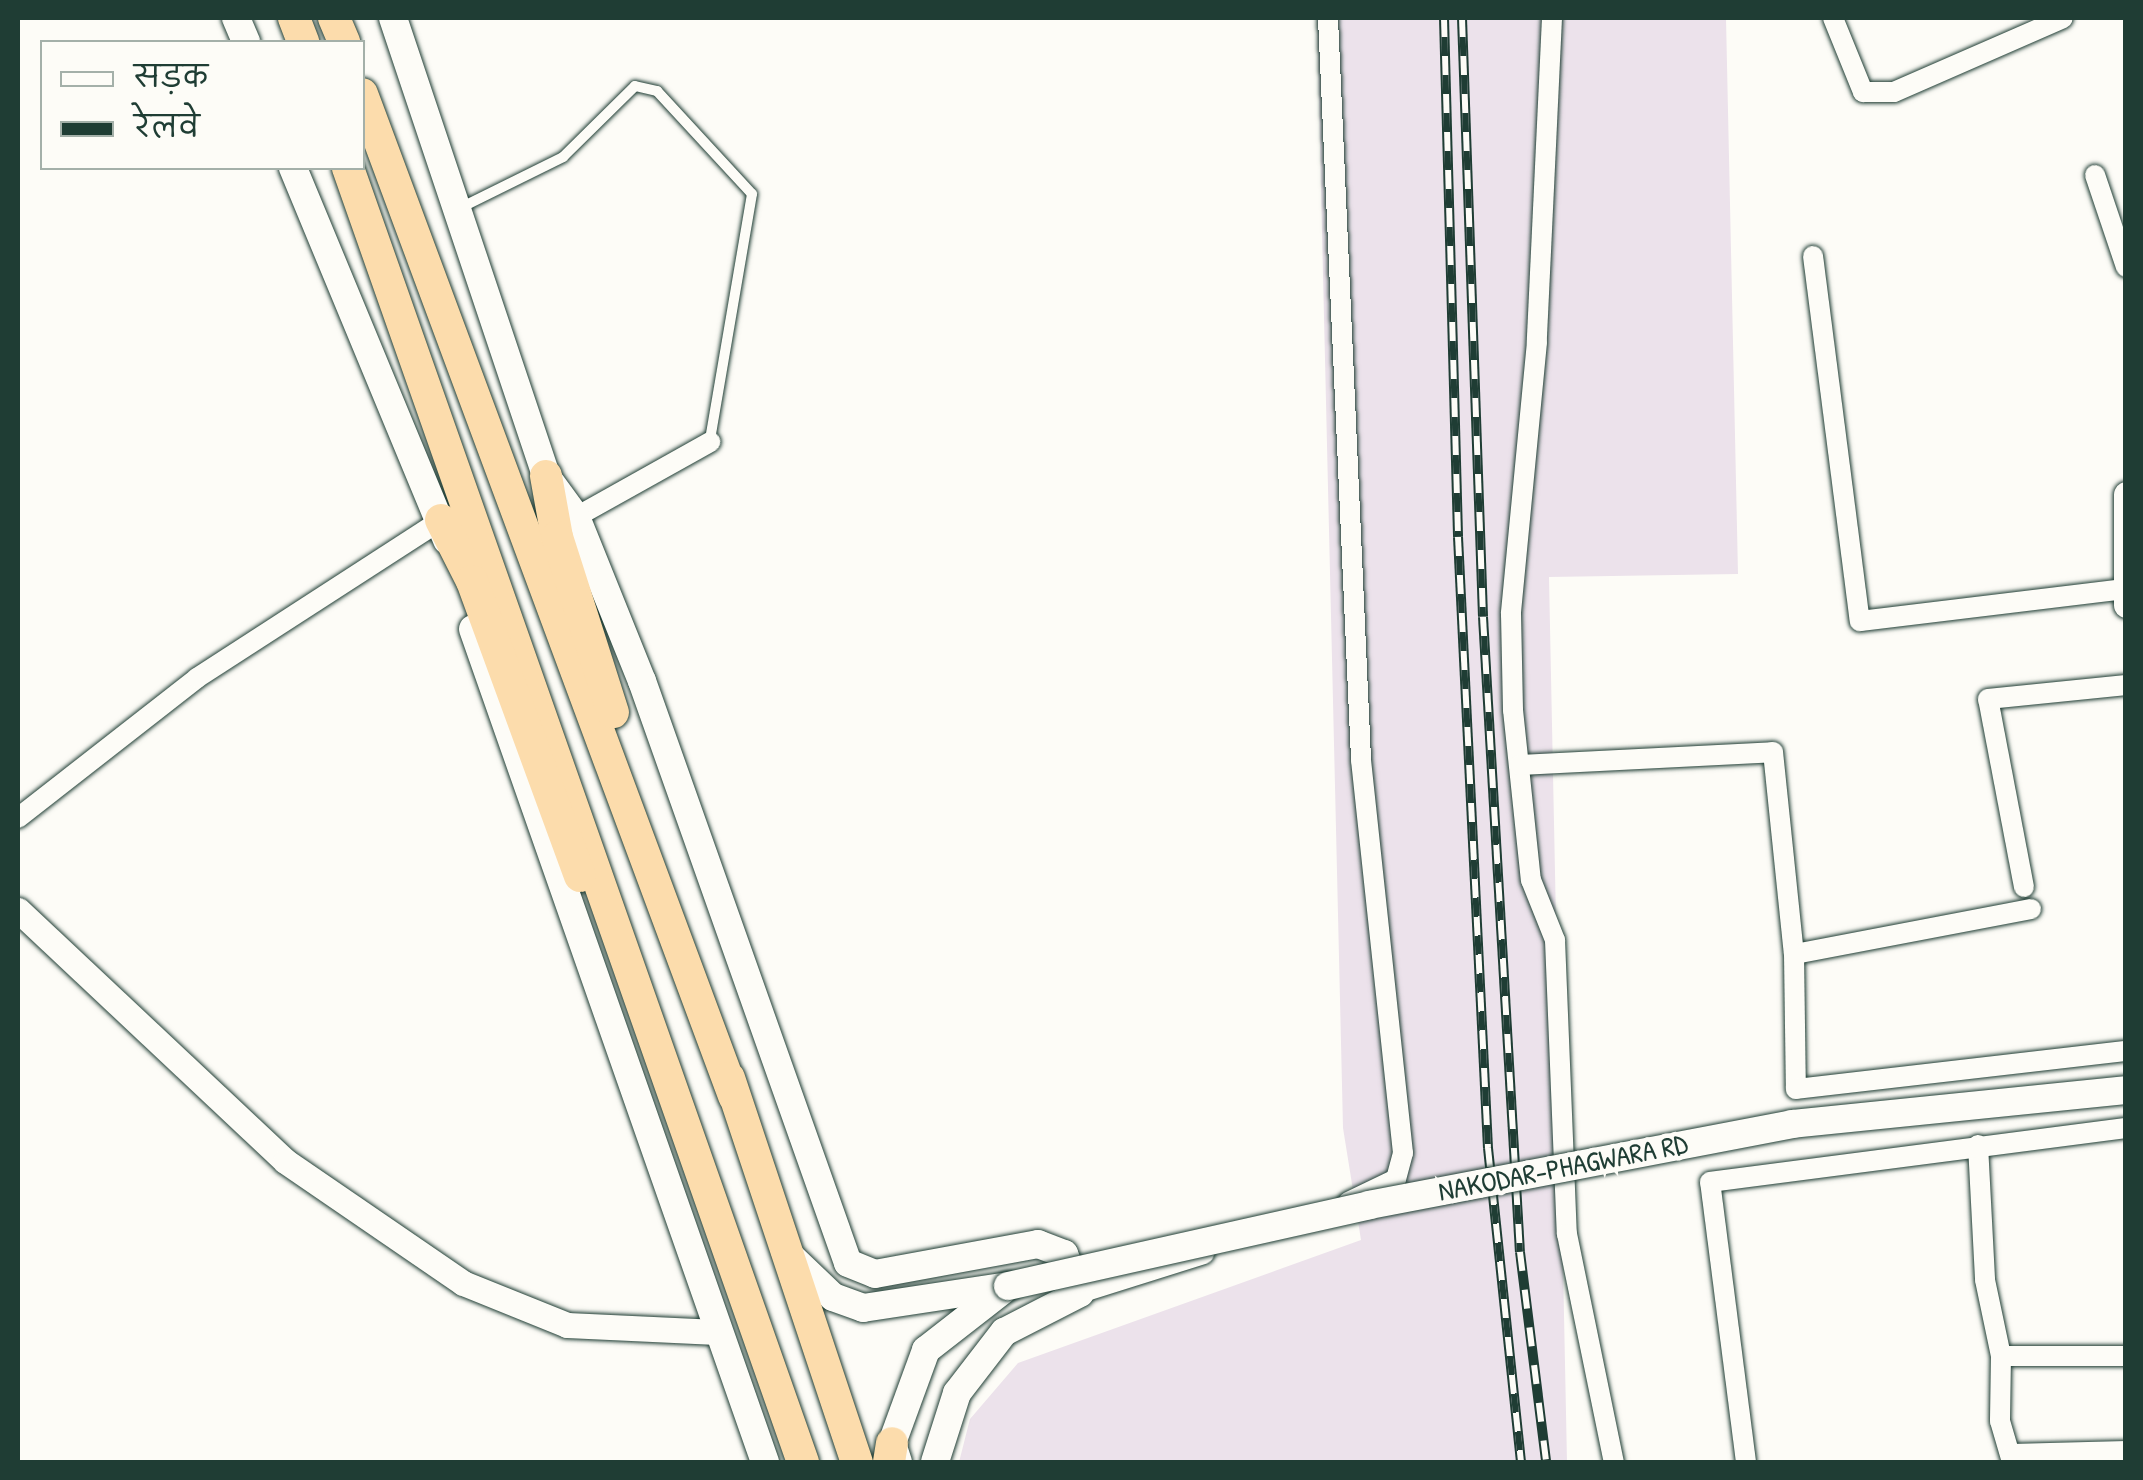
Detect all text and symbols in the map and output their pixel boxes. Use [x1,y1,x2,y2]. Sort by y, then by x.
legend [40,40,365,170]
text: सड़क [134,56,208,96]
text: रेलवे [134,106,200,146]
street label: NAKODAR-PHAGWARA RD [1436,1126,1690,1208]

